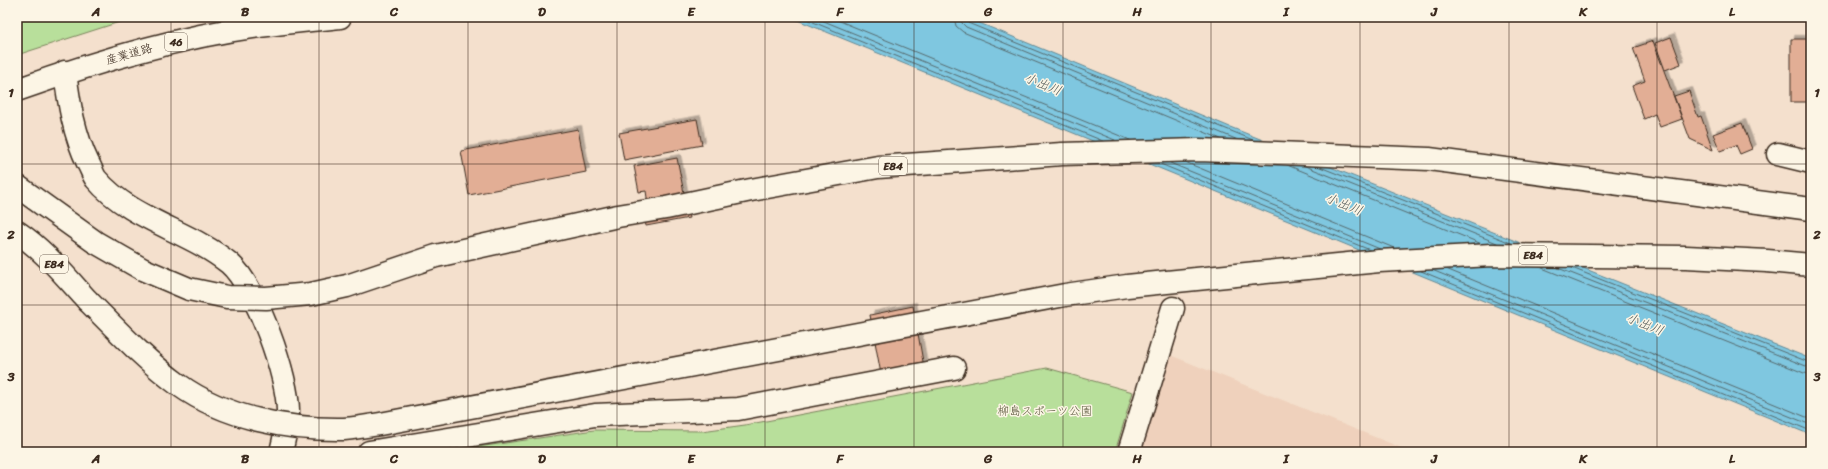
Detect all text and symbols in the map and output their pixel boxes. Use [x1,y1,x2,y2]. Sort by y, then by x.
text: A [91,0,100,23]
text: B [241,0,250,23]
text: C [389,0,399,23]
text: D [538,0,546,23]
text: E [687,0,696,23]
text: F [835,0,844,23]
text: G [983,0,993,23]
text: H [1131,0,1142,23]
text: I [1282,0,1290,23]
text: J [1430,0,1438,23]
text: K [1578,0,1588,23]
text: L [1729,0,1736,23]
road number: 46 [165,33,187,51]
street label: 産業道路 [103,37,155,71]
water label: 小出川 [1021,66,1065,102]
text: 1 [8,81,14,104]
text: 1 [1814,81,1820,104]
road number: E84 [879,157,907,175]
water label: 小出川 [1322,186,1366,222]
text: 2 [6,223,15,246]
text: 2 [1812,223,1821,246]
road number: E84 [1519,246,1547,264]
road number: E84 [40,255,68,273]
water label: 小出川 [1623,306,1667,342]
text: 3 [6,365,15,388]
text: 3 [1812,365,1821,388]
park label: 柳島スポーツ公園 [997,400,1093,422]
text: A [91,447,100,469]
text: B [241,447,250,469]
text: C [389,447,399,469]
text: D [538,447,546,469]
text: E [687,447,696,469]
text: F [835,447,844,469]
text: G [983,447,993,469]
text: H [1131,447,1142,469]
text: I [1282,447,1290,469]
text: J [1430,447,1438,469]
text: K [1578,447,1588,469]
text: L [1729,447,1736,469]

